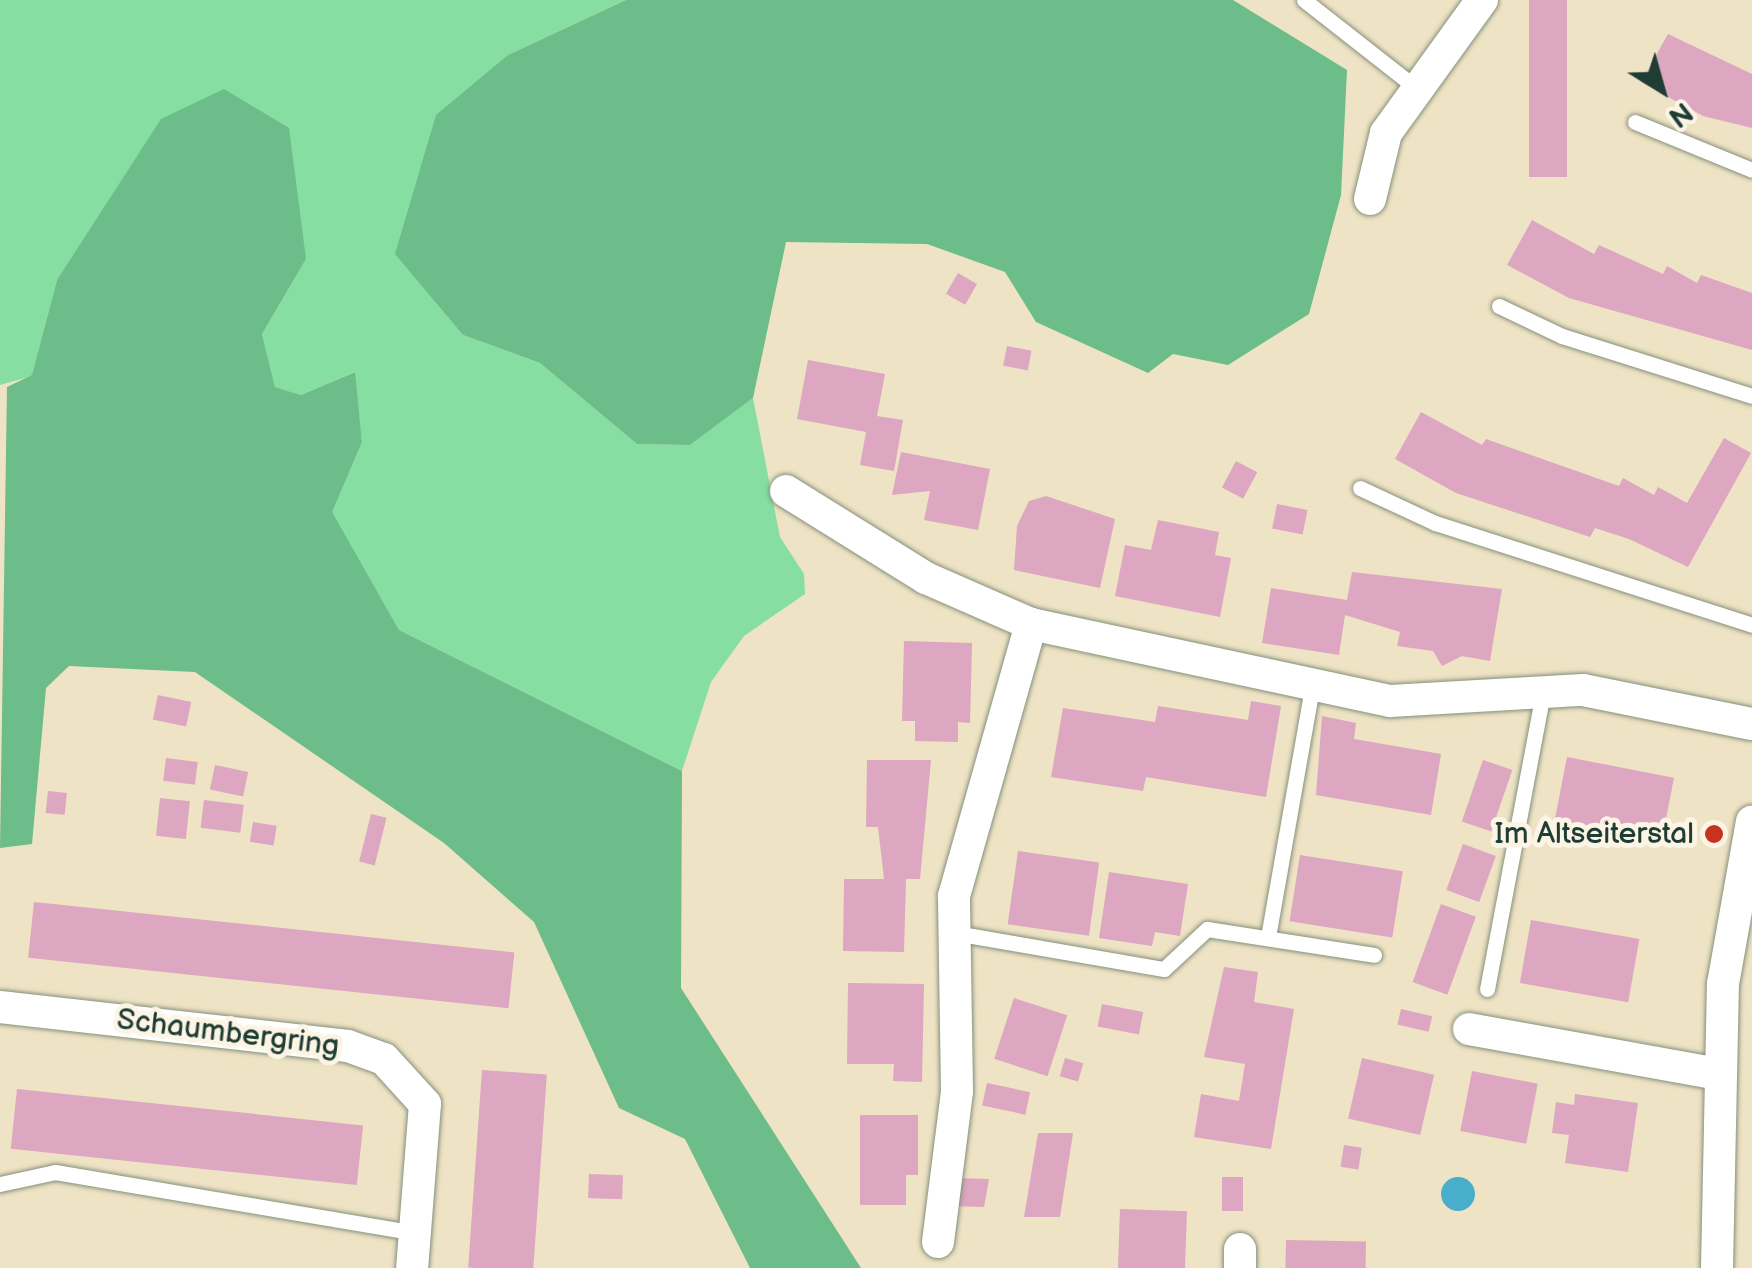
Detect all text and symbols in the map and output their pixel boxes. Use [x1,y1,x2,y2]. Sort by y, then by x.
north arrow [1612,40,1712,140]
text: N [1662,95,1699,134]
place label: Im Altseiterstal [1494,816,1694,852]
marker: Im Altseiterstal [1703,823,1725,845]
street label: Schaumbergring [115,1001,341,1065]

